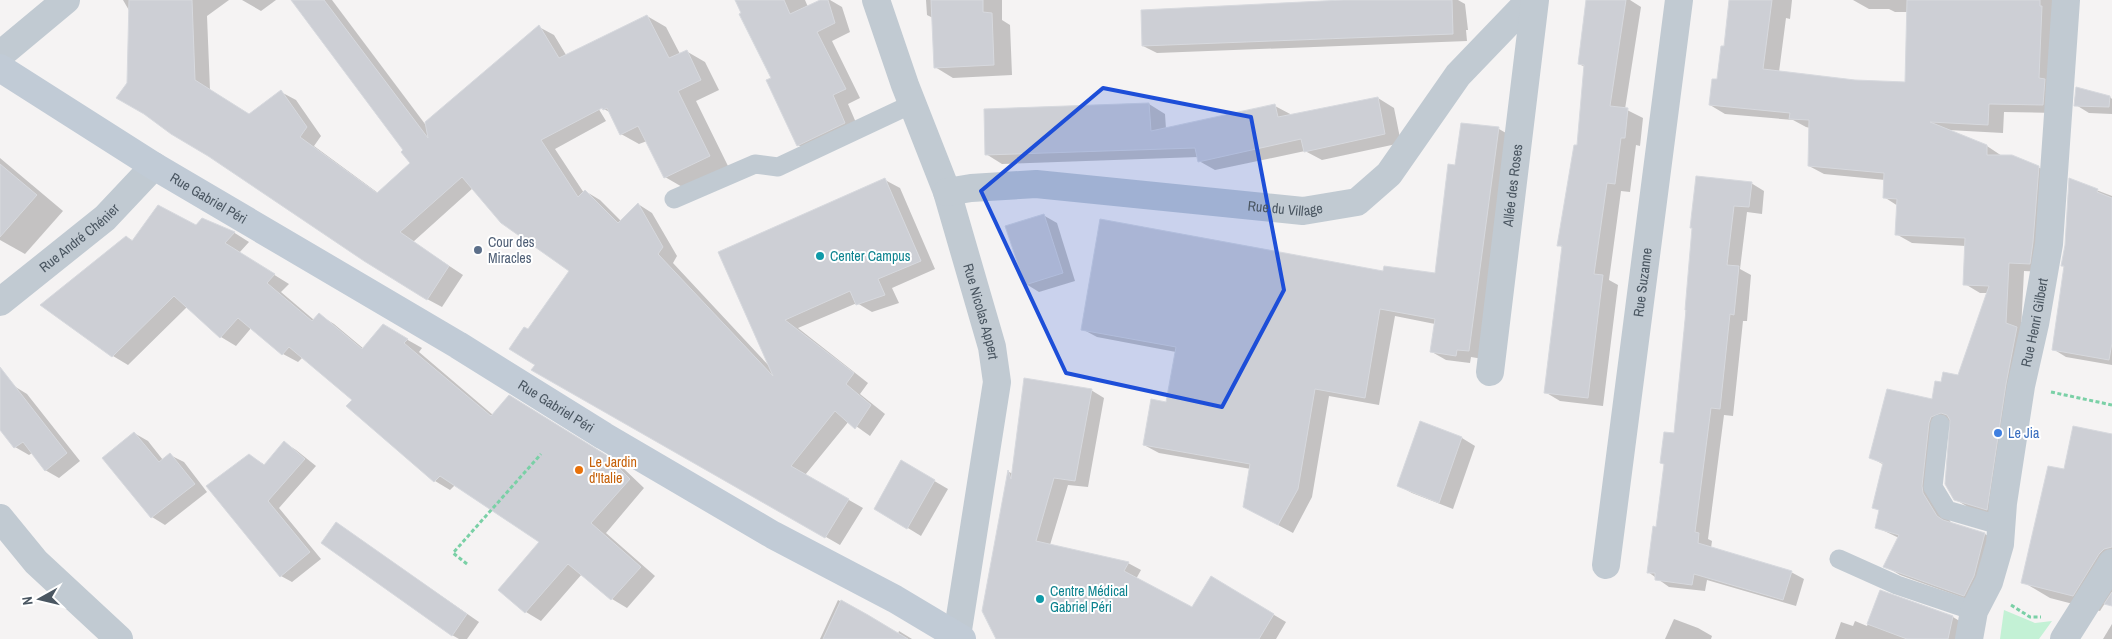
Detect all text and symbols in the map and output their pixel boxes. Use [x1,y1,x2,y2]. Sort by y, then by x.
street label: Allée des Roses [1499,143,1527,229]
street label: Rue Gabriel Péri [167,169,250,228]
street label: Rue du Village [1247,196,1324,220]
street label: Rue André Chénier [36,200,123,276]
place label: Cour des Miracles [488,233,535,267]
marker: Cour des Miracles [472,244,484,256]
place label: Center Campus [830,247,911,265]
street label: Rue Suzanne [1629,247,1656,318]
marker: Center Campus [814,250,826,262]
street label: Rue Nicolas Appert [959,261,1003,361]
street label: Rue Henri Gilbert [2017,277,2052,369]
street label: Rue Gabriel Péri [515,376,598,437]
place label: Le Jia [2008,424,2040,442]
marker: Le Jia [1992,427,2004,439]
place label: Le Jardin d'Italie [589,453,637,487]
marker: Le Jardin d'Italie [573,464,585,476]
north arrow [15,574,65,624]
place label: Centre Médical Gabriel Péri [1050,582,1128,616]
marker: Centre Médical Gabriel Péri [1034,593,1046,605]
text: N [18,595,37,606]

